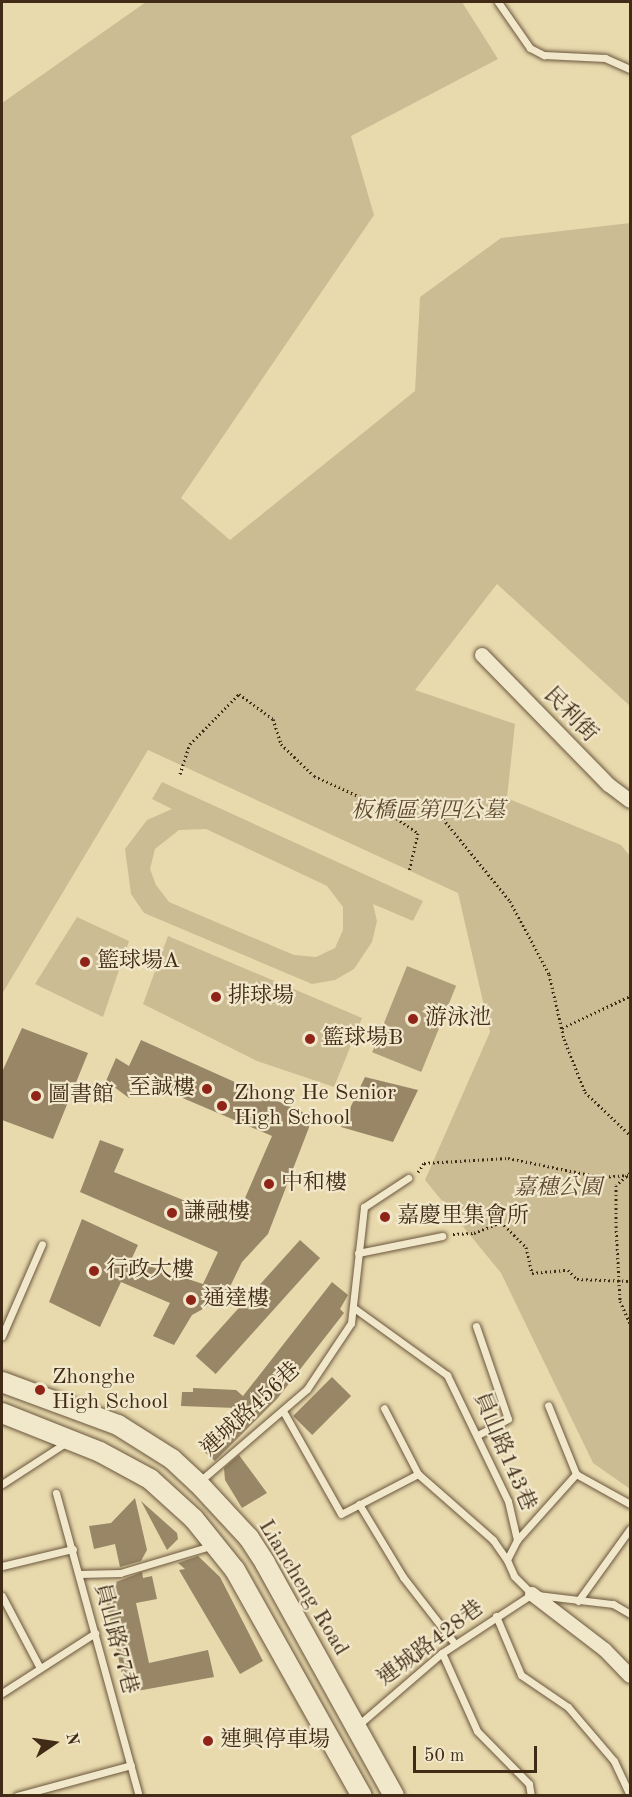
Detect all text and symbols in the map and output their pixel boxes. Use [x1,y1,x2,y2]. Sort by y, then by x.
street label: 民利街 [538,682,602,748]
park label: 板橋區第四公墓 [351,799,505,825]
place label: 籃球場A [97,949,180,975]
marker: 籃球場A [78,955,92,969]
place label: 排球場 [228,984,294,1010]
marker: 排球場 [209,990,223,1004]
place label: 游泳池 [425,1006,491,1032]
marker: 游泳池 [406,1012,420,1026]
place label: 籃球場B [322,1026,403,1052]
marker: 籃球場B [303,1032,317,1046]
place label: 至誠樓 [129,1076,195,1102]
place label: Zhong He Senior High School [234,1080,396,1132]
marker: 至誠樓 [200,1082,214,1096]
place label: 圖書館 [48,1083,114,1109]
marker: 圖書館 [29,1089,43,1103]
marker: Zhong He Senior High School [215,1099,229,1113]
place label: 中和樓 [281,1171,347,1197]
park label: 嘉穗公園 [514,1176,602,1202]
marker: 中和樓 [262,1177,276,1191]
place label: 謙融樓 [184,1200,250,1226]
place label: 嘉慶里集會所 [397,1204,529,1230]
marker: 謙融樓 [165,1206,179,1220]
marker: 嘉慶里集會所 [378,1210,392,1224]
place label: 行政大樓 [106,1258,194,1284]
marker: 行政大樓 [87,1264,101,1278]
place label: 通達樓 [203,1287,269,1313]
marker: 通達樓 [184,1293,198,1307]
street label: 連城路456巷 [196,1357,306,1463]
place label: Zhonghe High School [52,1364,168,1416]
marker: Zhonghe High School [33,1383,47,1397]
street label: 員山路143巷 [467,1389,541,1515]
street label: Liancheng Road [252,1515,354,1661]
street label: 員山路77巷 [88,1581,142,1697]
street label: 連城路428巷 [373,1595,489,1693]
north arrow [24,1713,84,1773]
place label: 連興停車場 [220,1728,330,1754]
text: N [62,1731,81,1747]
marker: 連興停車場 [201,1734,215,1748]
scale bar [416,1734,540,1772]
text: 50 m [424,1747,464,1765]

